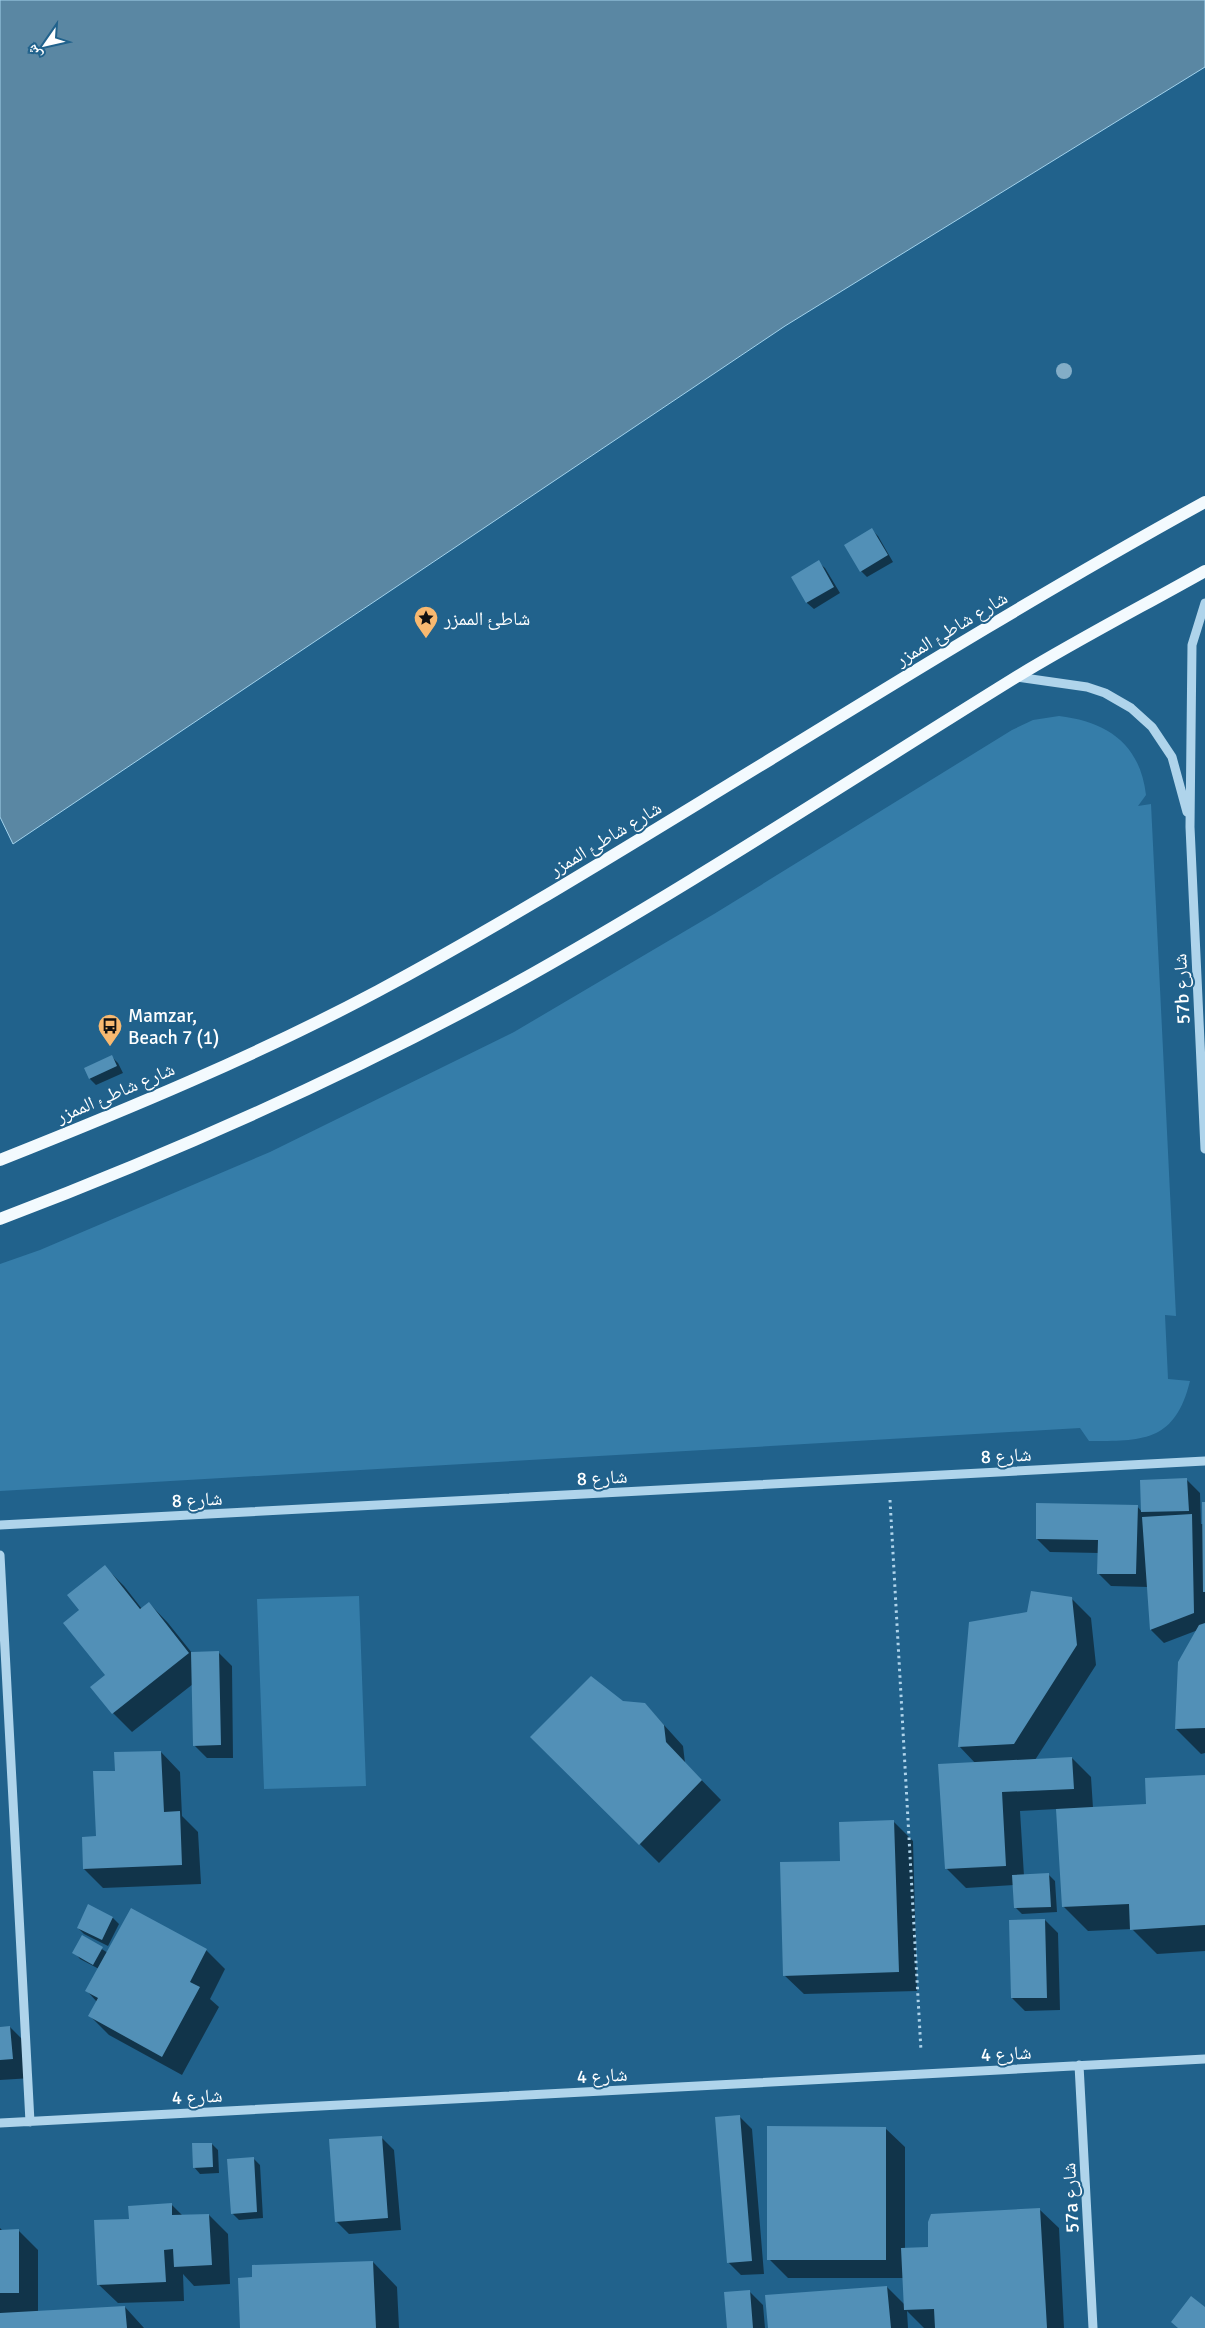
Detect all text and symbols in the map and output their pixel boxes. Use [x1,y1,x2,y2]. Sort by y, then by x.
north arrow [20,20,70,70]
text: ش [23,41,46,63]
street label: شارع شاطئ الممزر [890,586,1012,672]
place icon: شاطئ الممزر [413,605,439,639]
place label: شاطئ الممزر [443,607,530,631]
street label: شارع شاطئ الممزر [544,796,666,882]
street label: 57b شارع [1168,953,1196,1025]
place label: Mamzar, Beach 7 (1) [128,1004,219,1050]
bus stop icon: Mamzar, Beach 7 (1) [97,1013,123,1047]
street label: شارع شاطئ الممزر [51,1057,178,1129]
street label: شارع 8 [980,1443,1032,1469]
street label: شارع 8 [576,1465,628,1491]
street label: شارع 8 [171,1487,223,1513]
street label: شارع 4 [980,2041,1032,2067]
street label: شارع 4 [576,2063,628,2089]
street label: شارع 4 [171,2084,223,2110]
street label: 57a شارع [1057,2162,1085,2234]

